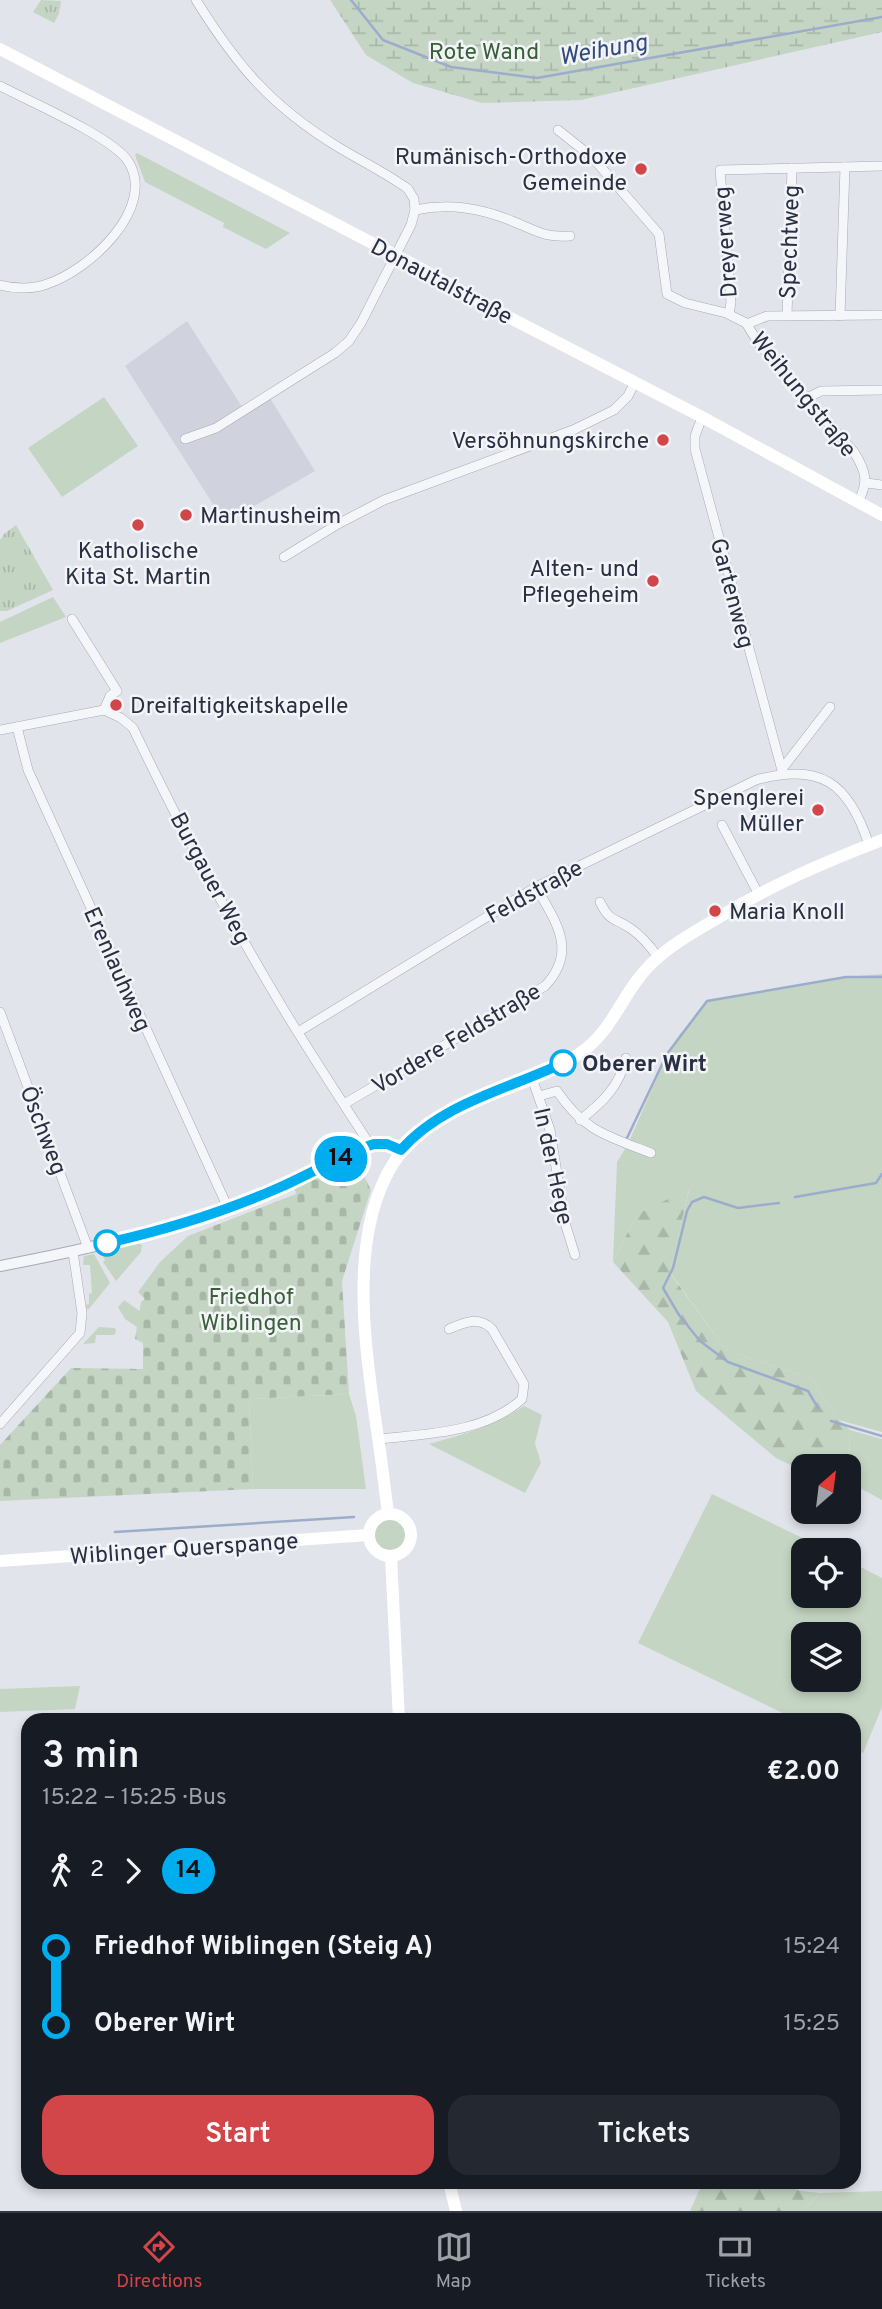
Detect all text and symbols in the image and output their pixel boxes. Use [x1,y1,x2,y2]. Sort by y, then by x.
water label: Weihung [557,28,651,74]
park label: Rote Wand [429,39,539,68]
place label: Rumänisch-Orthodoxe Gemeinde [395,144,627,199]
marker: Rumänisch-Orthodoxe Gemeinde [633,161,649,177]
street label: Spechtweg [775,184,808,300]
street label: Dreyerweg [709,185,746,299]
street label: Donautalstraße [365,234,517,333]
street label: Weihungstraße [743,327,862,464]
place label: Versöhnungskirche [452,428,649,457]
marker: Versöhnungskirche [655,432,671,448]
place label: Martinusheim [200,503,341,532]
marker: Martinusheim [178,507,194,523]
marker: Katholische Kita St. Martin [130,517,146,533]
street label: Gartenweg [702,535,759,652]
place label: Katholische Kita St. Martin [65,538,211,593]
place label: Alten- und Pflegeheim [522,556,639,611]
marker: Alten- und Pflegeheim [645,573,661,589]
place label: Dreifaltigkeitskapelle [130,693,348,722]
marker: Dreifaltigkeitskapelle [108,697,124,713]
place label: Spenglerei Müller [693,785,804,840]
marker: Spenglerei Müller [810,802,826,818]
street label: Burgauer Weg [162,808,256,950]
street label: Feldstraße [482,855,589,932]
place label: Maria Knoll [729,899,845,928]
street label: Erenlauhweg [75,903,156,1037]
marker: Maria Knoll [707,903,723,919]
street label: Vordere Feldstraße [368,978,547,1102]
marker: Oberer Wirt [550,1050,576,1076]
place label: Oberer Wirt [582,1051,707,1080]
street label: Öschweg [11,1082,73,1179]
street label: In der Hege [525,1105,578,1228]
line badge: 14 [310,1136,372,1182]
text: 14 [328,1144,354,1174]
unlabelled marker [94,1230,120,1256]
park label: Friedhof Wiblingen [200,1284,302,1339]
north arrow [791,1454,861,1524]
map controls [791,1454,861,1692]
street label: Wiblinger Querspange [69,1528,299,1573]
button: locate [791,1538,861,1608]
button: layers [791,1622,861,1692]
text: 3 min [42,1733,140,1782]
text: €2.00 [767,1756,840,1789]
text: 15:22 – 15:25 · Bus [42,1784,227,1813]
icon: walk [42,1852,80,1890]
icon: forward [114,1852,152,1890]
text: 2 [90,1856,104,1885]
text: 14 [176,1856,201,1886]
text: Friedhof Wiblingen (Steig A) [94,1931,433,1964]
text: 15:24 [784,1933,840,1962]
text: Oberer Wirt [94,2008,235,2041]
text: 15:25 [784,2010,840,2039]
button: Start [42,2095,434,2175]
button: Tickets [448,2095,840,2175]
tab: Directions [116,2228,202,2294]
tab: Map [435,2228,473,2294]
tab: Tickets [705,2228,766,2294]

